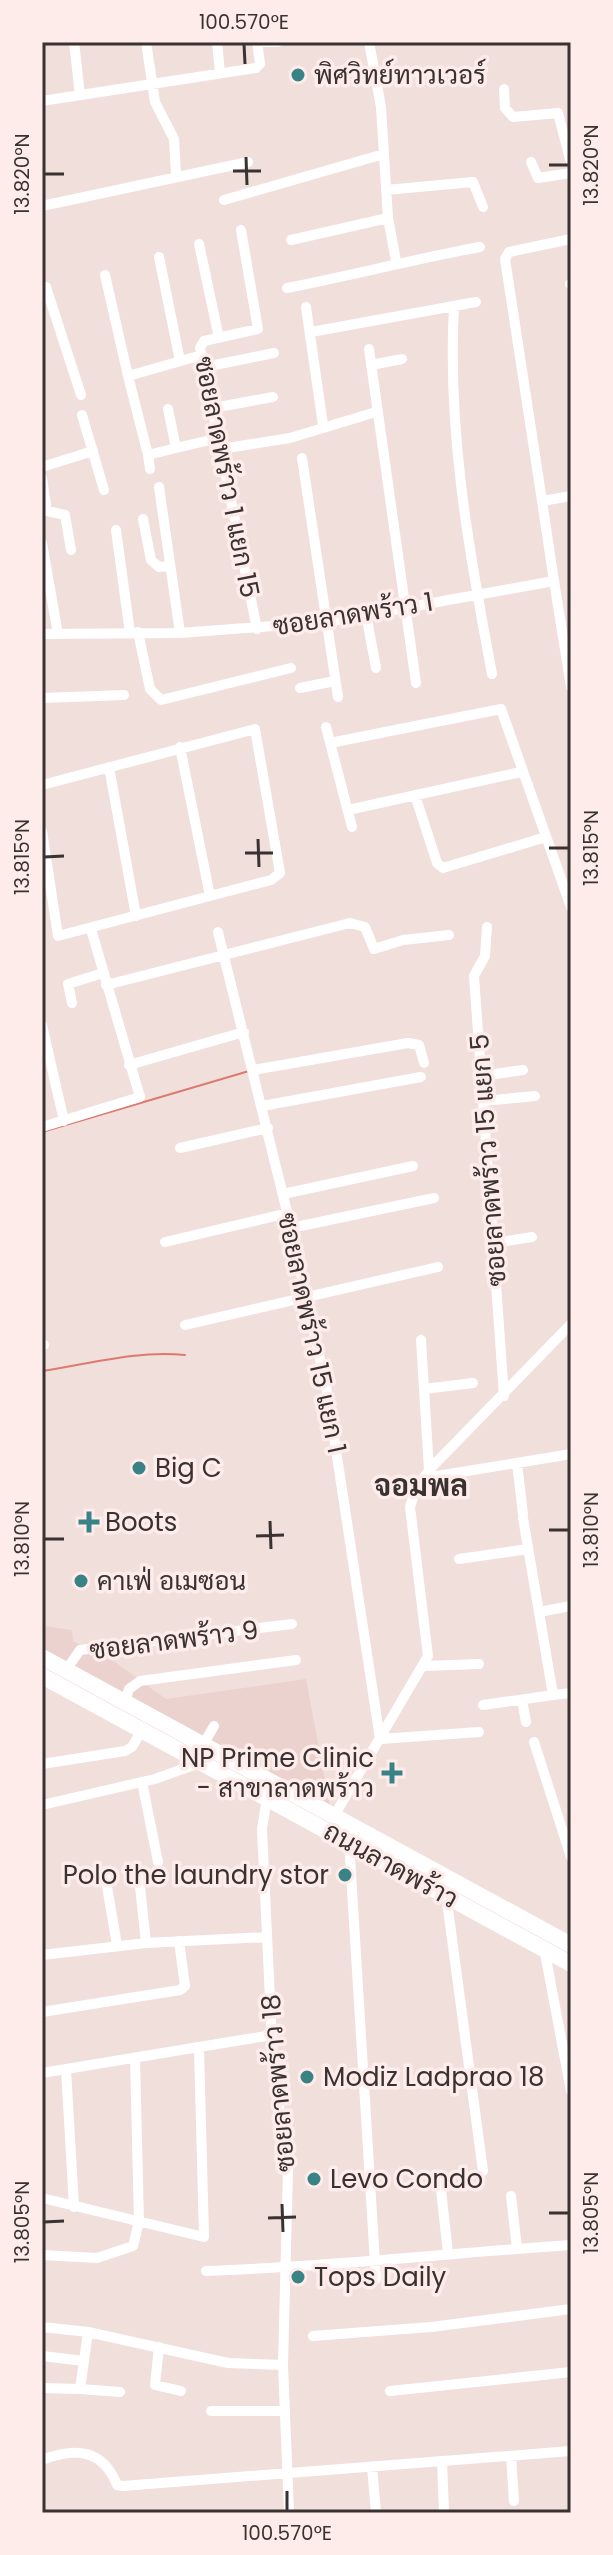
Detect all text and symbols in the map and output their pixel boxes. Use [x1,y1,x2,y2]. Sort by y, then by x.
text: 100.570°E [199,8,289,36]
place label: พิศวิทย์ทาวเวอร์ [314,57,486,93]
marker: พิศวิทย์ทาวเวอร์ [289,66,307,84]
text: 13.820°N [577,124,605,206]
text: 13.820°N [8,133,36,215]
street label: ซอยลาดพร้าว 1 แยก 15 [186,353,268,601]
street label: ซอยลาดพร้าว 1 [270,584,436,644]
text: 13.815°N [577,810,605,886]
text: 13.815°N [8,819,36,895]
street label: ซอยลาดพร้าว 15 แยก 5 [461,1032,515,1288]
street label: ซอยลาดพร้าว 15 แยก 1 [269,1209,355,1457]
place label: Big C [155,1450,222,1486]
marker: Big C [130,1459,148,1477]
district label: จอมพล [374,1464,468,1507]
text: 13.810°N [577,1492,605,1568]
text: 13.810°N [8,1501,36,1577]
place label: Boots [105,1504,177,1540]
marker: Boots [80,1513,98,1531]
place label: คาเฟ่ อเมซอน [97,1563,246,1599]
marker: คาเฟ่ อเมซอน [72,1572,90,1590]
street label: ซอยลาดพร้าว 9 [88,1612,260,1668]
place label: NP Prime Clinic - สาขาลาดพร้าว [181,1740,374,1806]
marker: NP Prime Clinic - สาขาลาดพร้าว [381,1762,403,1784]
street label: ถนนลาดพร้าว [317,1813,465,1917]
place label: Polo the laundry stor [63,1857,329,1893]
marker: Polo the laundry stor [336,1866,354,1884]
street label: ซอยลาดพร้าว 18 [252,1993,304,2173]
place label: Modiz Ladprao 18 [323,2059,544,2095]
marker: Modiz Ladprao 18 [298,2068,316,2086]
place label: Levo Condo [330,2161,483,2197]
marker: Levo Condo [305,2170,323,2188]
text: 13.805°N [577,2172,605,2254]
text: 13.805°N [8,2181,36,2263]
place label: Tops Daily [314,2259,447,2295]
marker: Tops Daily [289,2268,307,2286]
text: 100.570°E [242,2519,332,2547]

